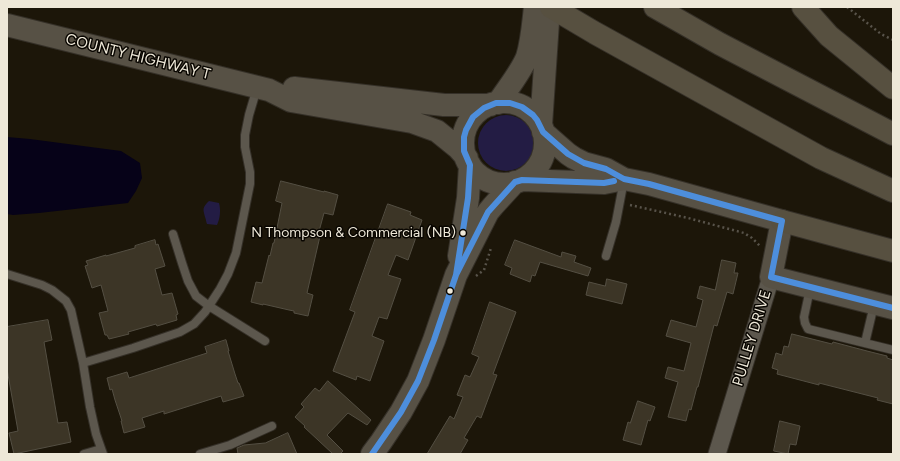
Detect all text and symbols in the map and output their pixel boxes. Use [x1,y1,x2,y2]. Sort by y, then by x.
street label: COUNTY HIGHWAY T [64,30,212,84]
place label: N Thompson & Commercial (NB) [251,225,456,241]
marker: N Thompson & Commercial (NB) [458,228,468,238]
unlabelled marker [445,286,455,296]
street label: PULLEY DRIVE [729,288,775,388]

